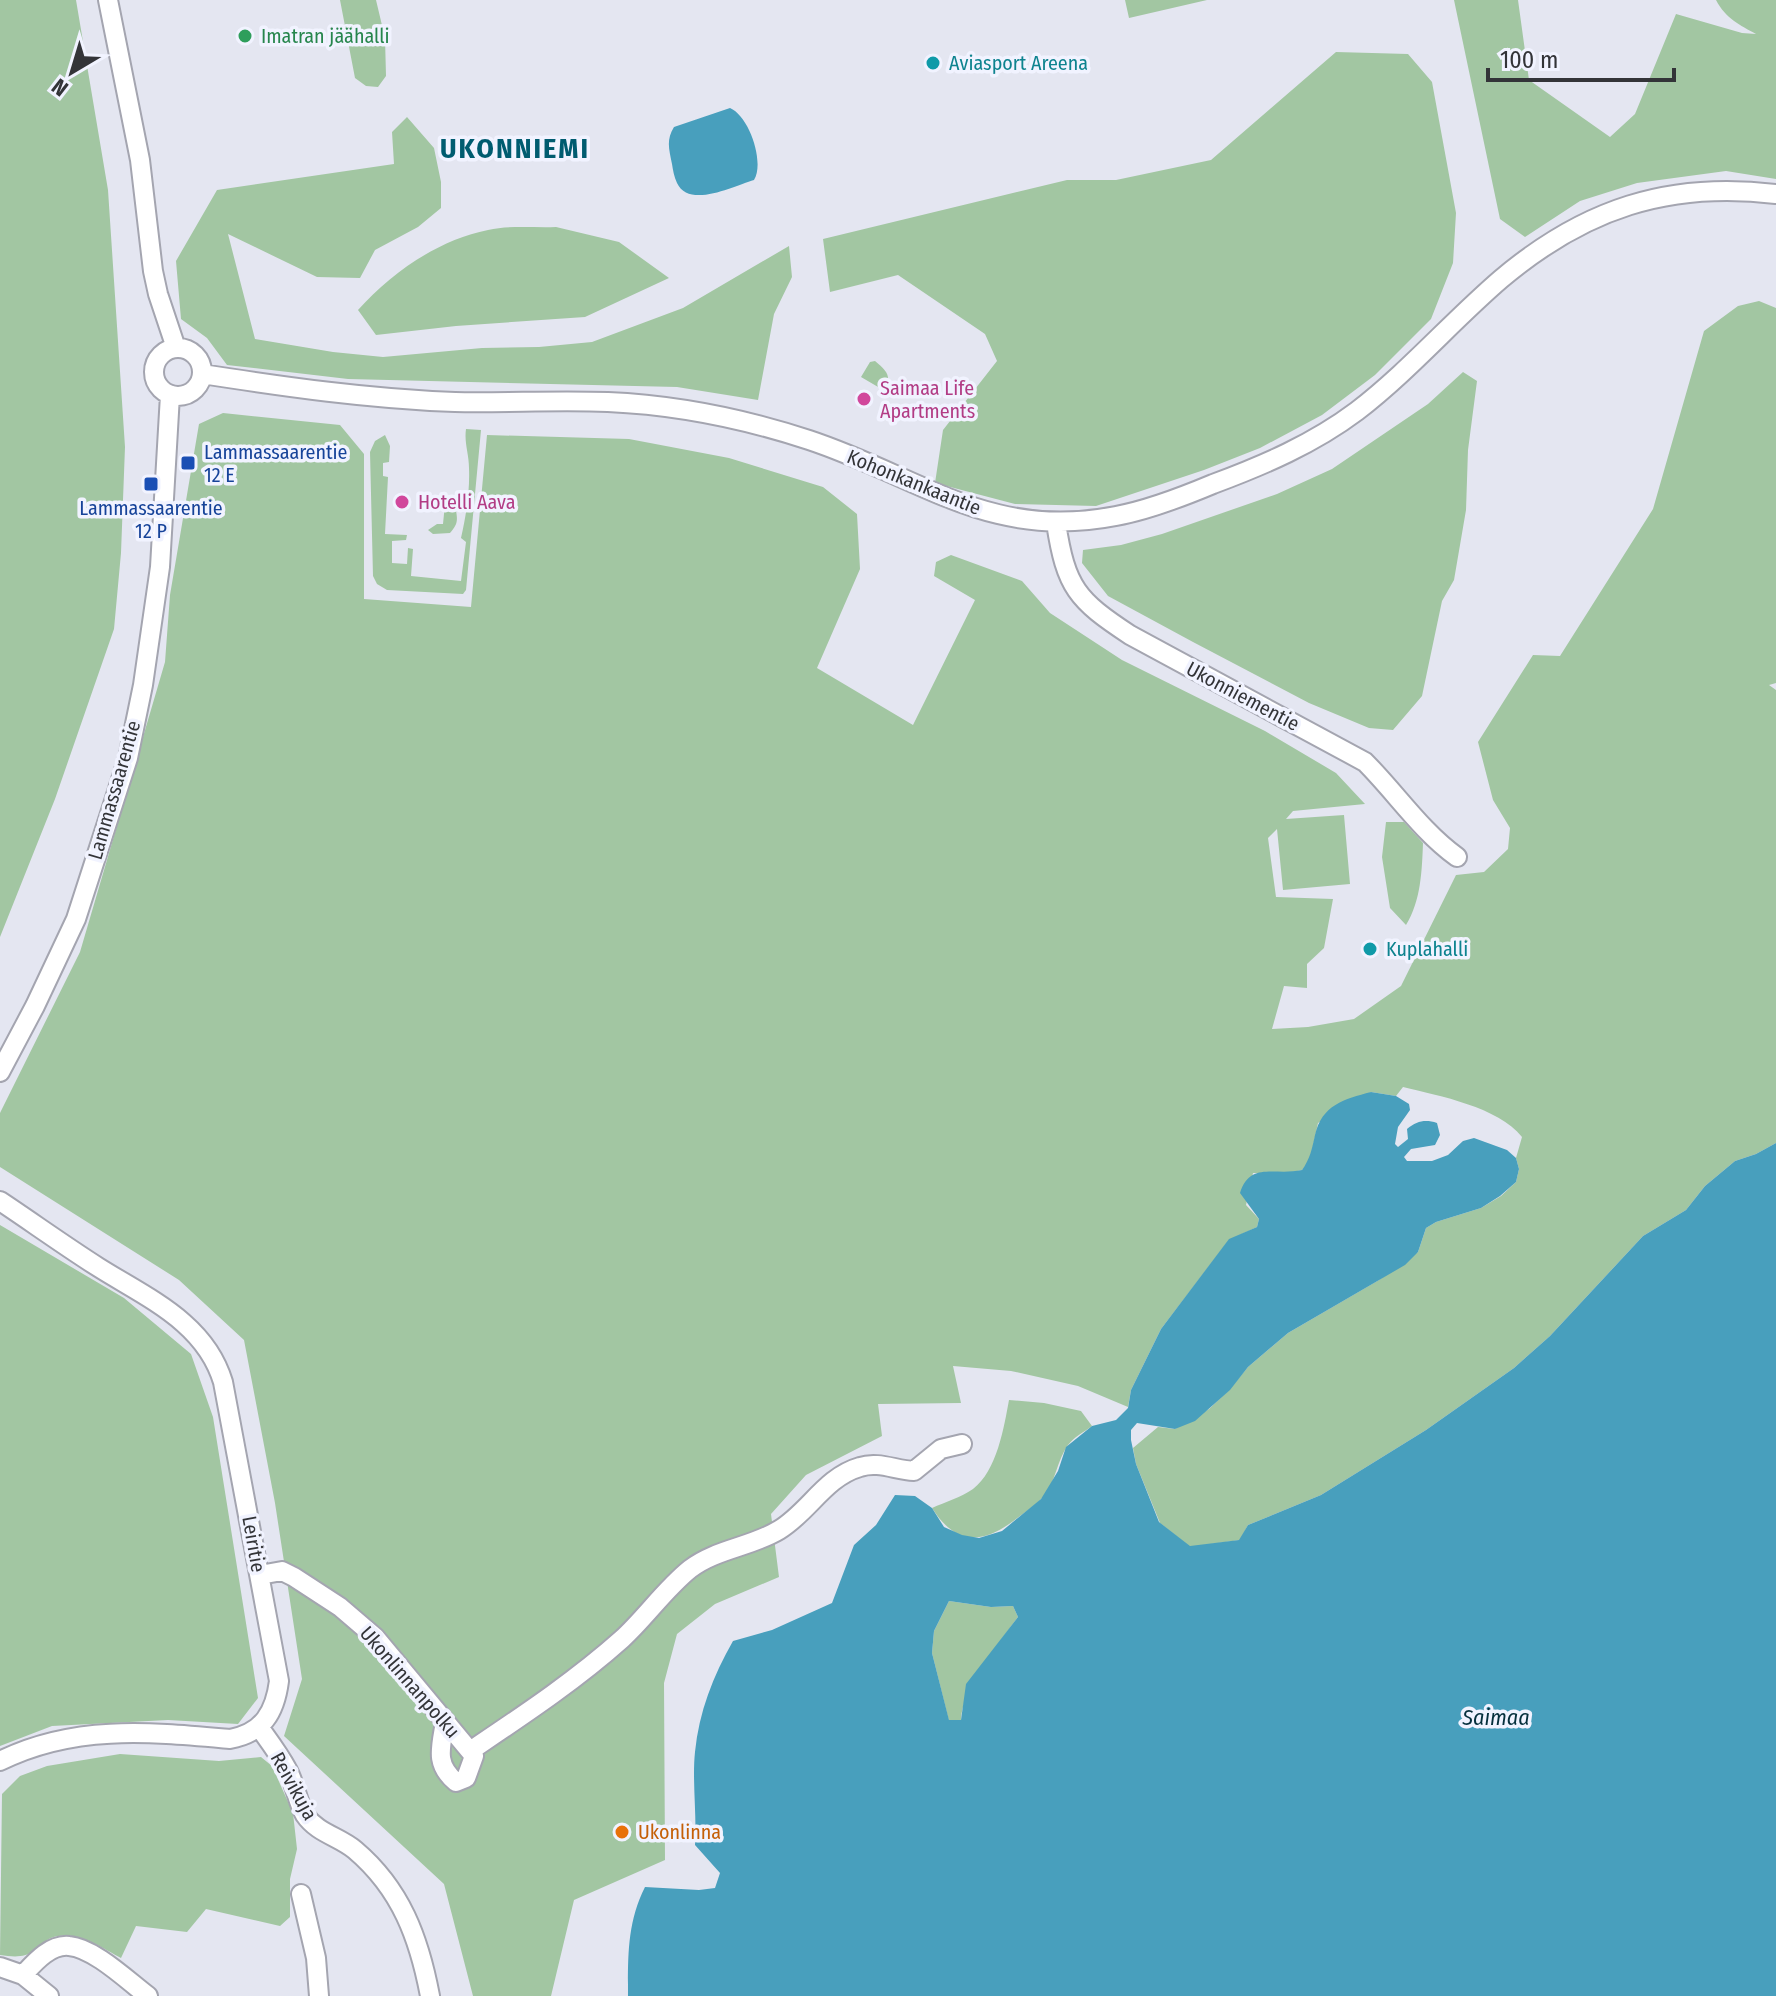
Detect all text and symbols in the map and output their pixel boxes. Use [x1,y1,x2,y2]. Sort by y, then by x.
place label: Imatran jäähalli [261,24,390,48]
marker: Imatran jäähalli [236,27,254,45]
north arrow [32,32,112,112]
scale bar [1488,32,1674,82]
text: 100 m [1500,46,1558,74]
place label: Aviasport Areena [949,51,1088,75]
marker: Aviasport Areena [924,54,942,72]
text: N [46,73,74,102]
district label: UKONNIEMI [440,132,590,165]
place label: Saimaa Life Apartments [880,376,975,423]
marker: Saimaa Life Apartments [855,390,873,408]
place label: Lammassaarentie 12 E [204,440,347,487]
street label: Kohonkankaantie [844,444,984,520]
marker: Lammassaarentie 12 E [179,454,197,472]
marker: Lammassaarentie 12 P [142,475,160,493]
place label: Hotelli Aava [418,490,516,514]
marker: Hotelli Aava [393,493,411,511]
place label: Lammassaarentie 12 P [79,496,223,543]
street label: Ukonniementie [1182,656,1304,736]
street label: Lammassaarentie [83,718,145,862]
place label: Kuplahalli [1386,937,1468,961]
marker: Kuplahalli [1361,940,1379,958]
street label: Leiritie [237,1514,271,1574]
street label: Ukonlinnanpolku [355,1621,465,1743]
water label: Saimaa [1461,1704,1530,1731]
street label: Reivikuja [266,1748,322,1824]
place label: Ukonlinna [638,1820,721,1844]
marker: Ukonlinna [613,1823,631,1841]

